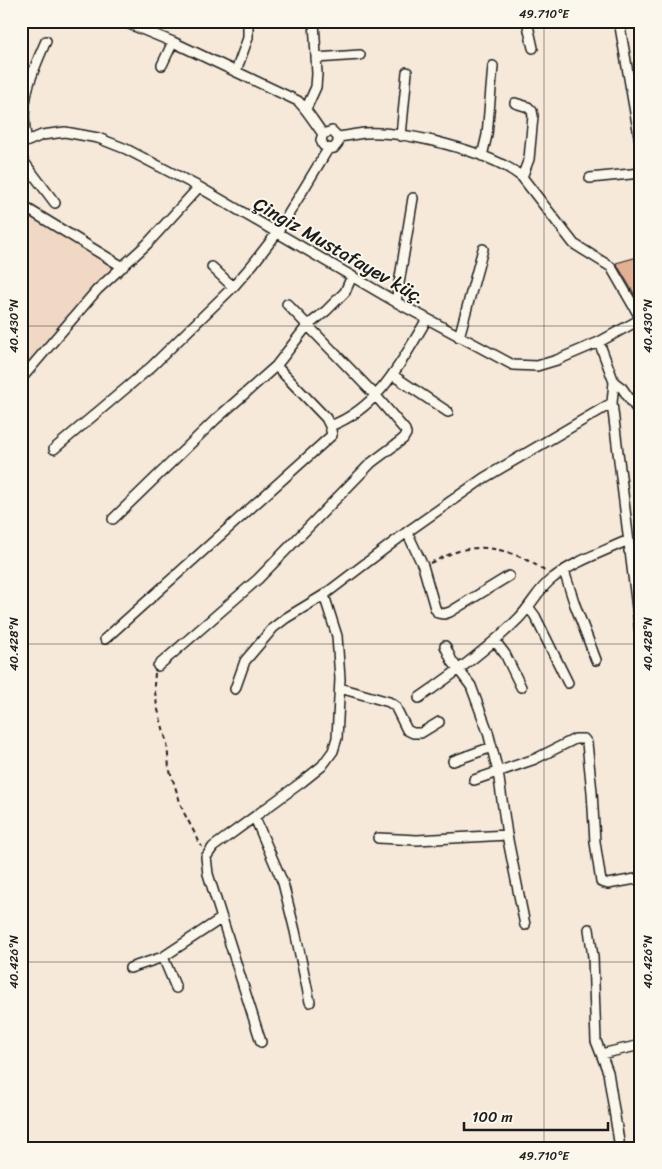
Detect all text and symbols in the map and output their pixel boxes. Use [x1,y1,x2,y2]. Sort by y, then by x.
text: 49.710°E [519,3,570,25]
street label: Çingiz Mustafayev küç. [247,188,432,313]
text: 40.430°N [3,298,25,353]
text: 40.430°N [637,298,659,353]
text: 40.428°N [3,616,25,671]
text: 40.428°N [637,616,659,671]
text: 40.426°N [3,935,25,989]
text: 40.426°N [637,935,659,989]
scale bar [464,1099,608,1131]
text: 100 m [472,1104,513,1130]
text: 49.710°E [519,1145,570,1167]

